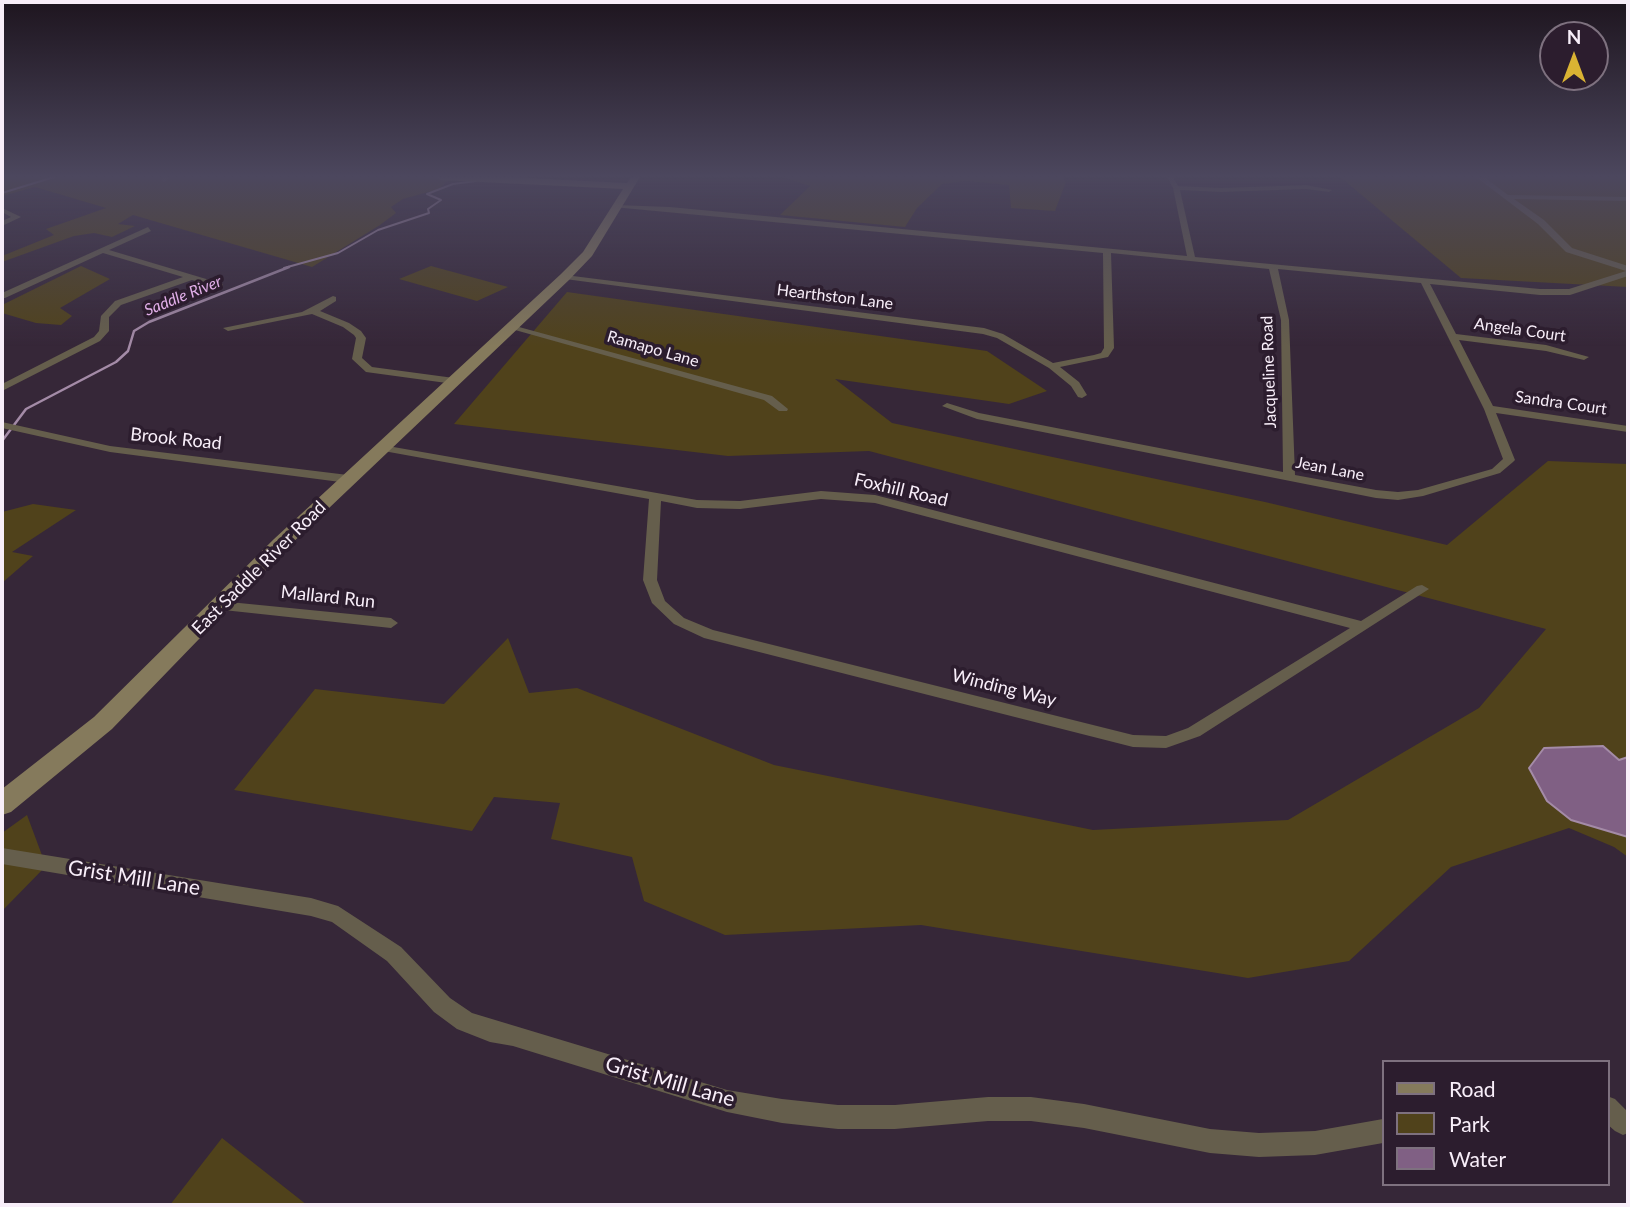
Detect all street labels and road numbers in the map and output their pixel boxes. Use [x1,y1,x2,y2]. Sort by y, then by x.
street label: Hearthston Lane [776,280,894,314]
street label: Angela Court [1473,314,1567,346]
street label: Jacqueline Road [1257,315,1281,429]
street label: Ramapo Lane [605,327,701,371]
street label: Sandra Court [1514,387,1608,419]
street label: Brook Road [129,423,223,455]
street label: Jean Lane [1294,453,1366,485]
street label: Foxhill Road [852,469,950,511]
street label: East Saddle River Road [188,497,330,639]
street label: Mallard Run [280,581,376,613]
street label: Winding Way [949,665,1059,711]
street label: Grist Mill Lane [66,855,202,901]
street label: Grist Mill Lane [602,1051,738,1113]

